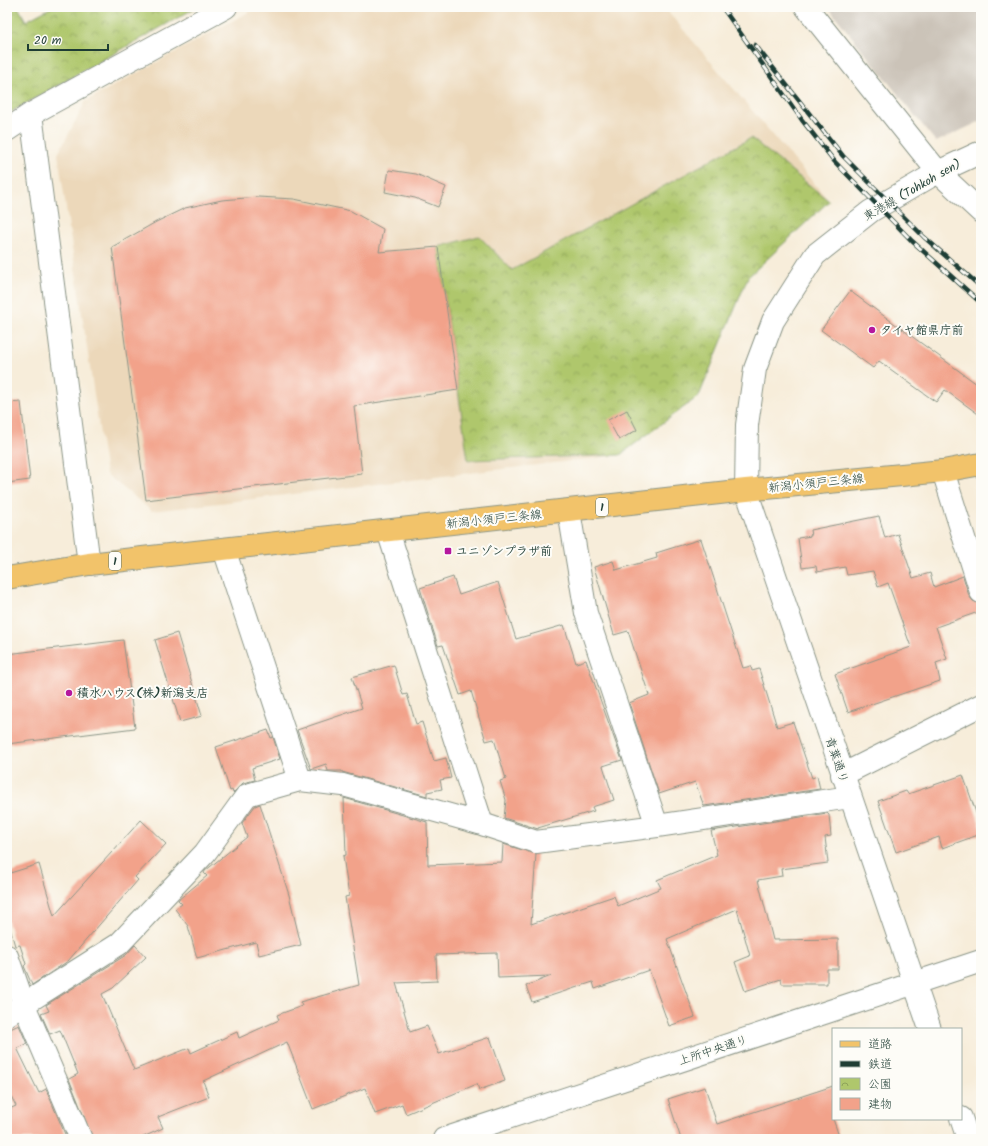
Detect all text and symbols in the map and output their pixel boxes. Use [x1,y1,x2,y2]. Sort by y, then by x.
scale bar [28,26,108,52]
text: 20 m [34,31,62,50]
street label: 東港線 (Tohkoh sen) [860,155,965,226]
place label: タイヤ館県庁前 [880,321,964,340]
marker: タイヤ館県庁前 [867,325,877,335]
street label: 新潟小須戸三条線 [767,469,865,498]
road number: 1 [596,498,608,516]
street label: 新潟小須戸三条線 [445,505,543,534]
place label: ユニゾンプラザ前 [456,542,552,561]
marker: ユニゾンプラザ前 [443,546,453,556]
road number: 1 [109,552,121,570]
place label: 積水ハウス(株)新潟支店 [77,684,208,703]
marker: 積水ハウス(株)新潟支店 [64,688,74,698]
street label: 青葉通り [820,734,853,786]
legend [832,1028,962,1120]
street label: 上所中央通り [676,1030,750,1071]
text: 道路 [868,1035,892,1054]
text: 鉄道 [868,1055,892,1074]
text: 公園 [868,1075,892,1094]
text: 建物 [868,1095,892,1114]

